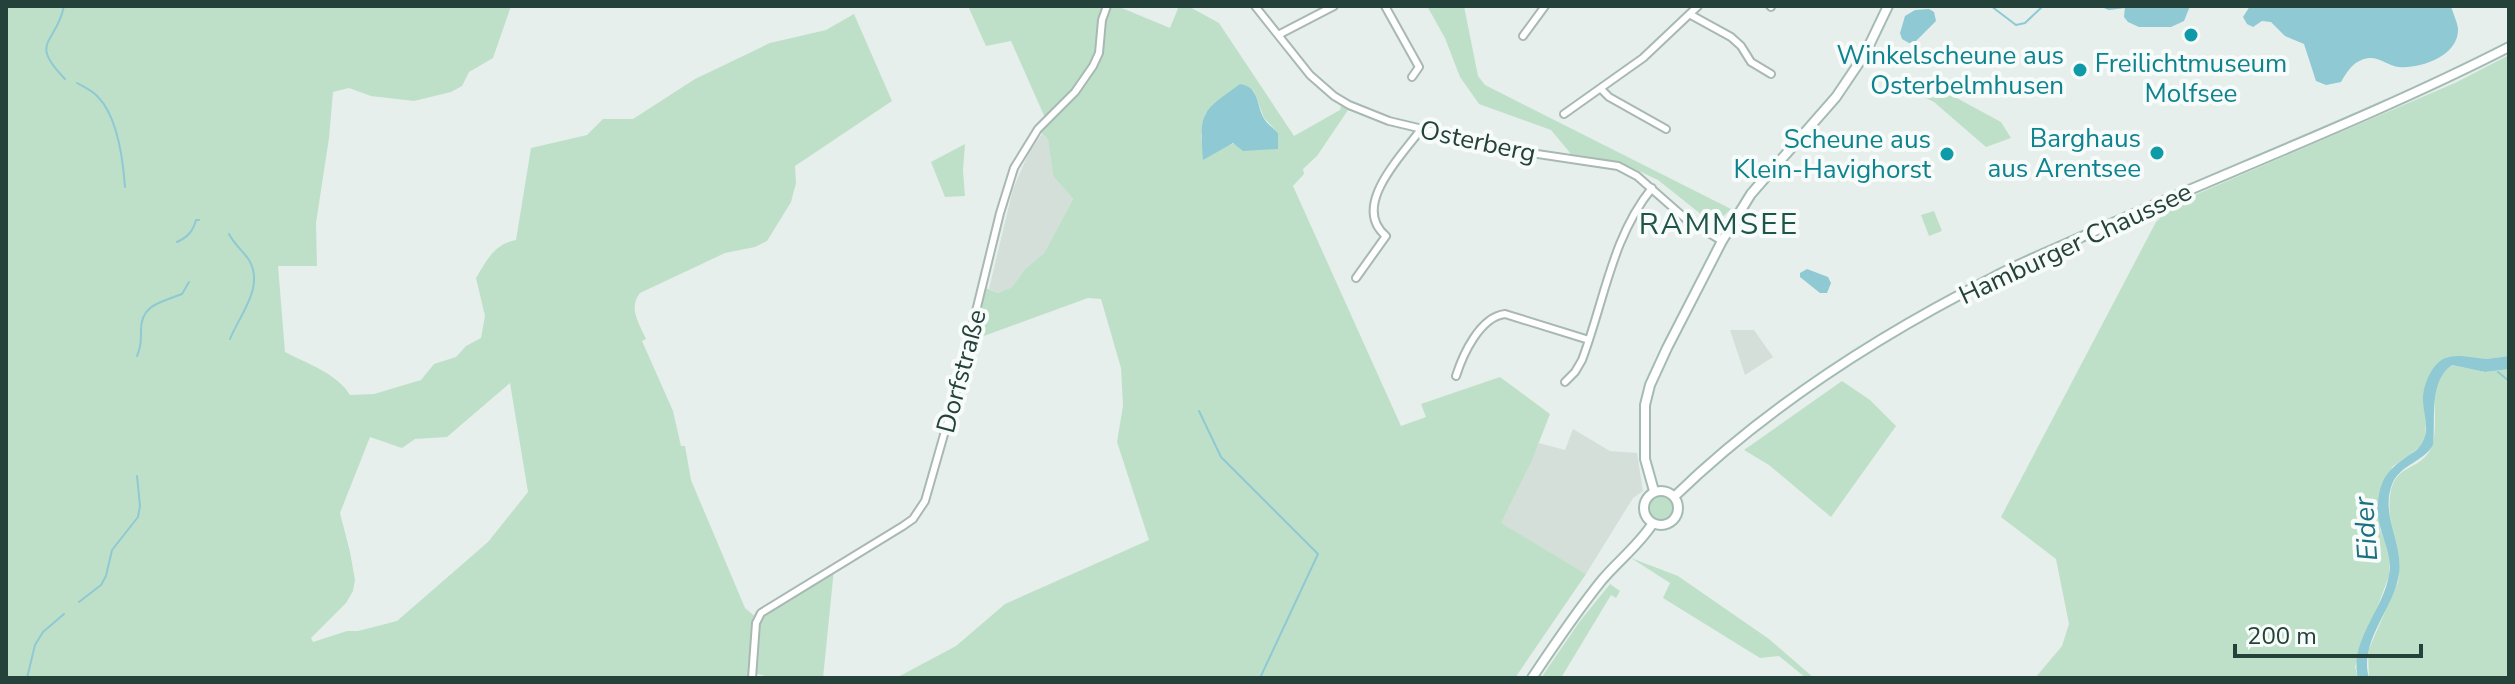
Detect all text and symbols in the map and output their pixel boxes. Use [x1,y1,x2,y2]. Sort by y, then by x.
marker: Freilichtmuseum Molfsee [2182,26,2200,44]
place label: Winkelscheune aus Osterbelmhusen [1837,38,2064,103]
place label: Freilichtmuseum Molfsee [2095,46,2287,111]
marker: Winkelscheune aus Osterbelmhusen [2071,61,2089,79]
street label: Osterberg [1417,112,1539,171]
place label: Barghaus aus Arentsee [1987,121,2141,186]
place label: Scheune aus Klein-Havighorst [1734,122,1932,187]
marker: Barghaus aus Arentsee [2148,144,2166,162]
marker: Scheune aus Klein-Havighorst [1938,145,1956,163]
street label: Hamburger Chaussee [1953,174,2197,313]
district label: RAMMSEE [1639,204,1799,245]
street label: Dorfstraße [928,305,995,437]
water label: Eider [2345,495,2387,562]
scale bar [2235,608,2421,658]
text: 200 m [2247,620,2317,652]

